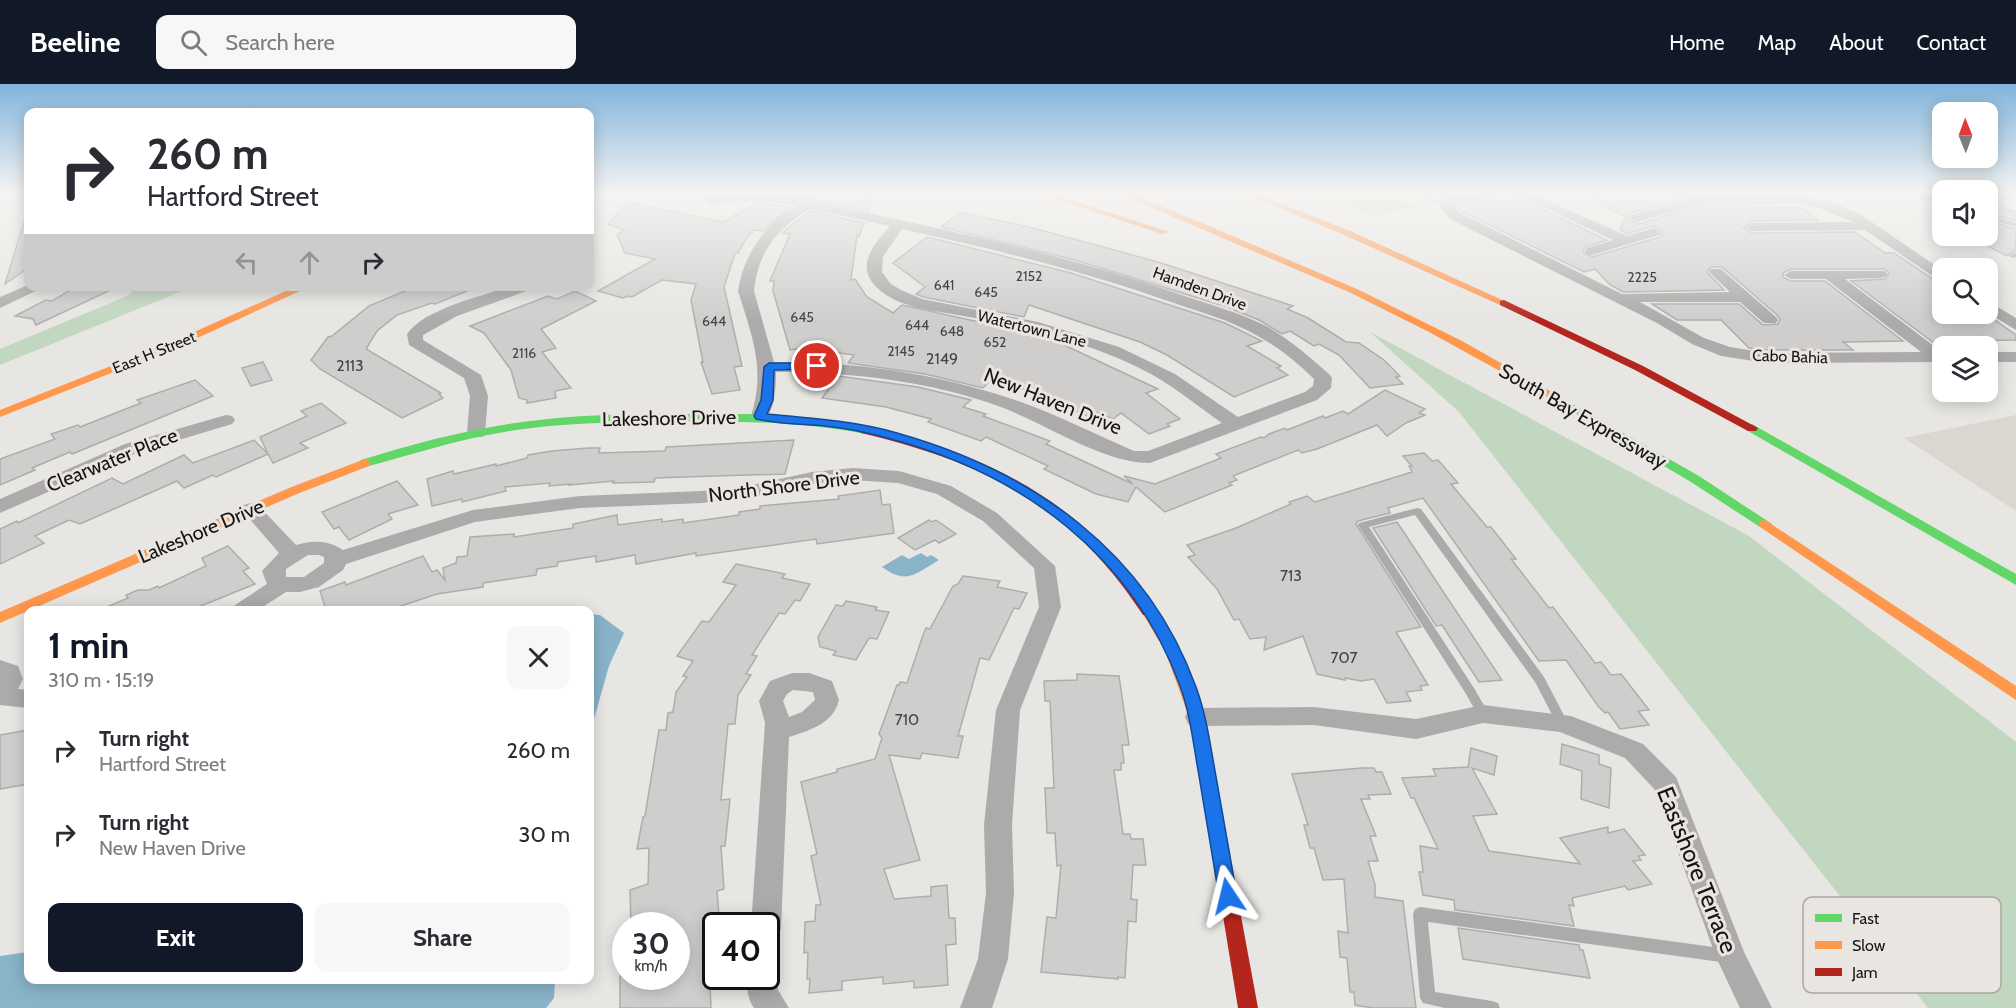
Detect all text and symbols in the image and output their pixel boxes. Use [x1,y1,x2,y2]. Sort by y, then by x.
search box [156,15,576,69]
text: Beeline [30,25,120,59]
icon: search [177,26,210,59]
text: Search here [225,29,335,56]
text: Home [1669,30,1725,55]
text: Map [1758,30,1796,55]
text: About [1829,30,1883,55]
text: Contact [1916,30,1986,55]
north arrow [1932,102,1998,168]
map controls [1932,102,1998,402]
text: 260 m [147,128,268,180]
icon: right [48,132,126,210]
text: Hartford Street [147,180,319,213]
button: sound [1932,180,1998,246]
icon: left [230,246,263,279]
icon: ahead [293,246,326,279]
icon: right [356,246,389,279]
button: search [1932,258,1998,324]
street label: Hamden Drive [1150,263,1249,314]
house number: 2152 [1016,267,1042,285]
house number: 2225 [1627,268,1657,286]
house number: 641 [934,276,954,294]
house number: 645 [974,283,998,301]
street label: Watertown Lane [975,306,1088,351]
house number: 645 [790,308,814,326]
house number: 644 [702,312,726,330]
house number: 644 [905,316,929,334]
house number: 648 [940,322,964,340]
street label: East H Street [110,327,199,378]
house number: 652 [984,333,1006,351]
button: layers [1932,336,1998,402]
pin [791,340,842,391]
house number: 2145 [887,342,915,360]
house number: 2116 [512,344,536,362]
street label: Cabo Bahia [1752,346,1829,367]
icon: arrive [800,349,833,382]
house number: 2149 [926,349,958,368]
house number: 2113 [336,356,364,375]
street label: South Bay Expressway [1495,358,1671,474]
street label: New Haven Drive [981,362,1125,440]
street label: Lakeshore Drive [602,405,736,431]
street label: Clearwater Place [43,423,181,497]
street label: North Shore Drive [707,465,861,507]
street label: Lakeshore Drive [135,494,267,568]
house number: 713 [1280,566,1302,585]
text: 1 min [48,623,129,667]
button: close [507,626,570,689]
house number: 707 [1331,648,1357,667]
text: 310 m · 15:19 [48,668,154,692]
house number: 710 [895,710,919,729]
text: Turn right [99,725,189,752]
icon: right [48,734,81,767]
text: 260 m [506,737,570,764]
text: Hartford Street [99,752,226,776]
street label: Eastshore Terrace [1651,782,1744,957]
text: Turn right [99,809,189,836]
icon: right [48,818,81,851]
text: 30 m [518,821,570,848]
text: New Haven Drive [99,836,246,860]
position arrow [1196,864,1260,928]
legend [1803,897,2001,993]
button: Exit [48,903,303,972]
button: Share [315,903,570,972]
text: Fast [1852,909,1880,928]
speed limit sign: 40 [702,912,780,990]
text: 30 [632,925,670,962]
text: Slow [1852,936,1886,955]
text: km/h [635,957,667,975]
text: Jam [1851,963,1878,982]

